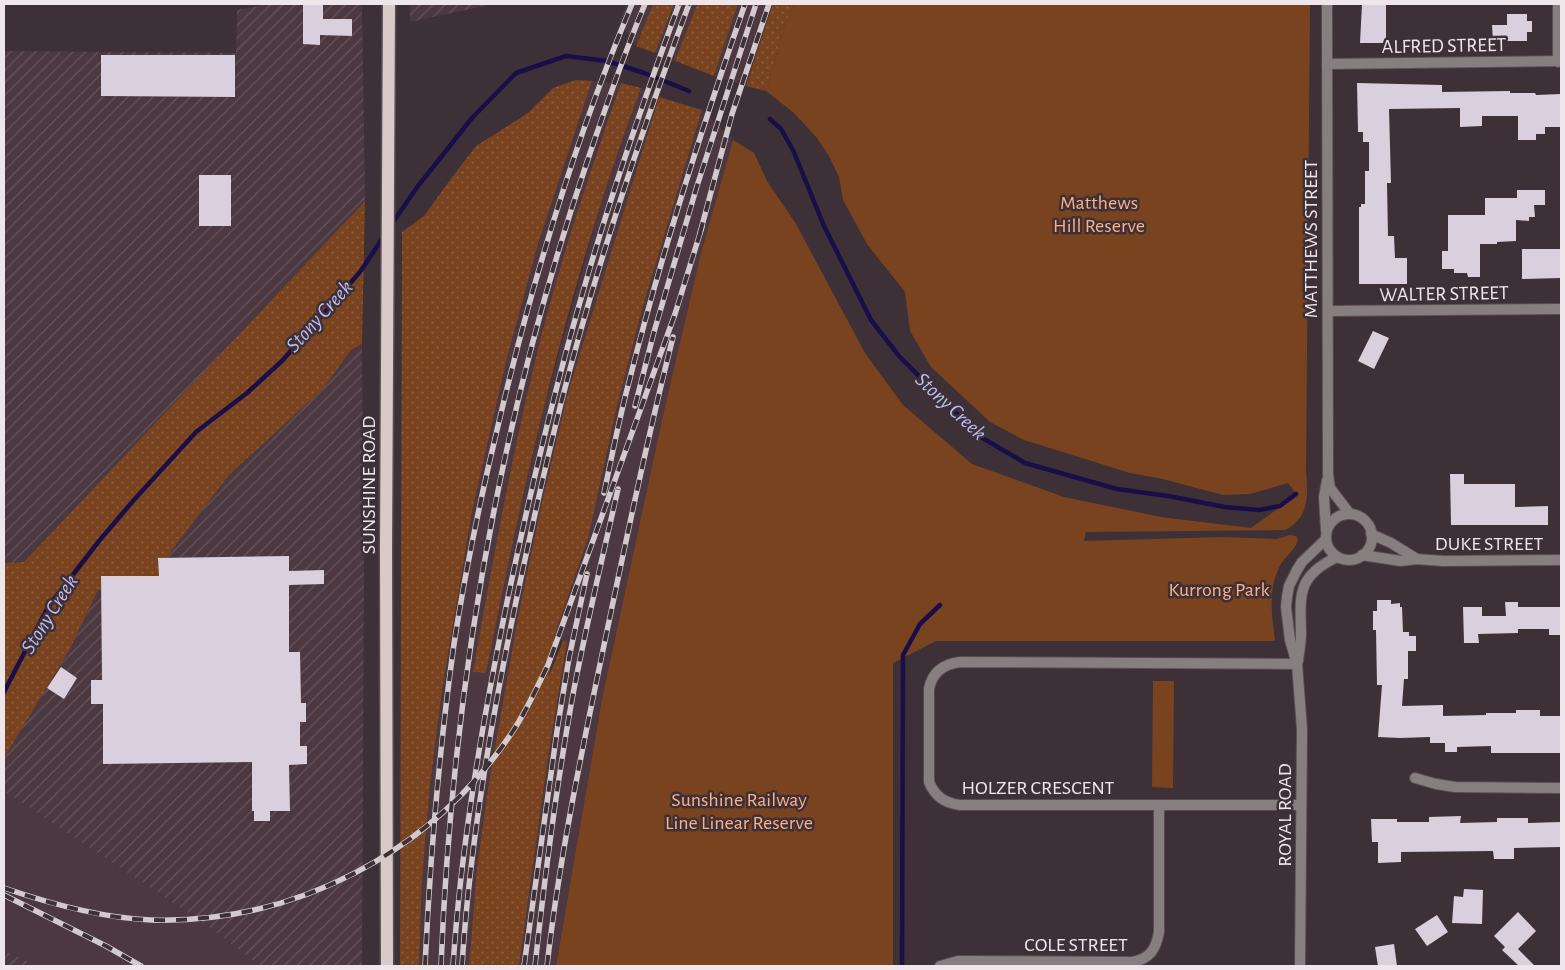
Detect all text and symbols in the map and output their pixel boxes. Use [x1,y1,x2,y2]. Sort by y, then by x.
street label: ALFRED STREET [1382,35,1507,57]
street label: MATTHEWS STREET [1301,160,1321,318]
park label: Matthews Hill Reserve [1053,193,1145,236]
water label: Stony Creek [282,276,357,356]
street label: WALTER STREET [1379,283,1509,305]
water label: Stony Creek [911,369,990,444]
street label: SUNSHINE ROAD [359,416,379,554]
street label: DUKE STREET [1435,534,1543,554]
water label: Stony Creek [17,571,82,657]
park label: Kurrong Park [1168,580,1270,600]
street label: ROYAL ROAD [1275,763,1295,867]
street label: HOLZER CRESCENT [962,778,1115,798]
park label: Sunshine Railway Line Linear Reserve [665,790,813,833]
street label: COLE STREET [1024,935,1128,955]

